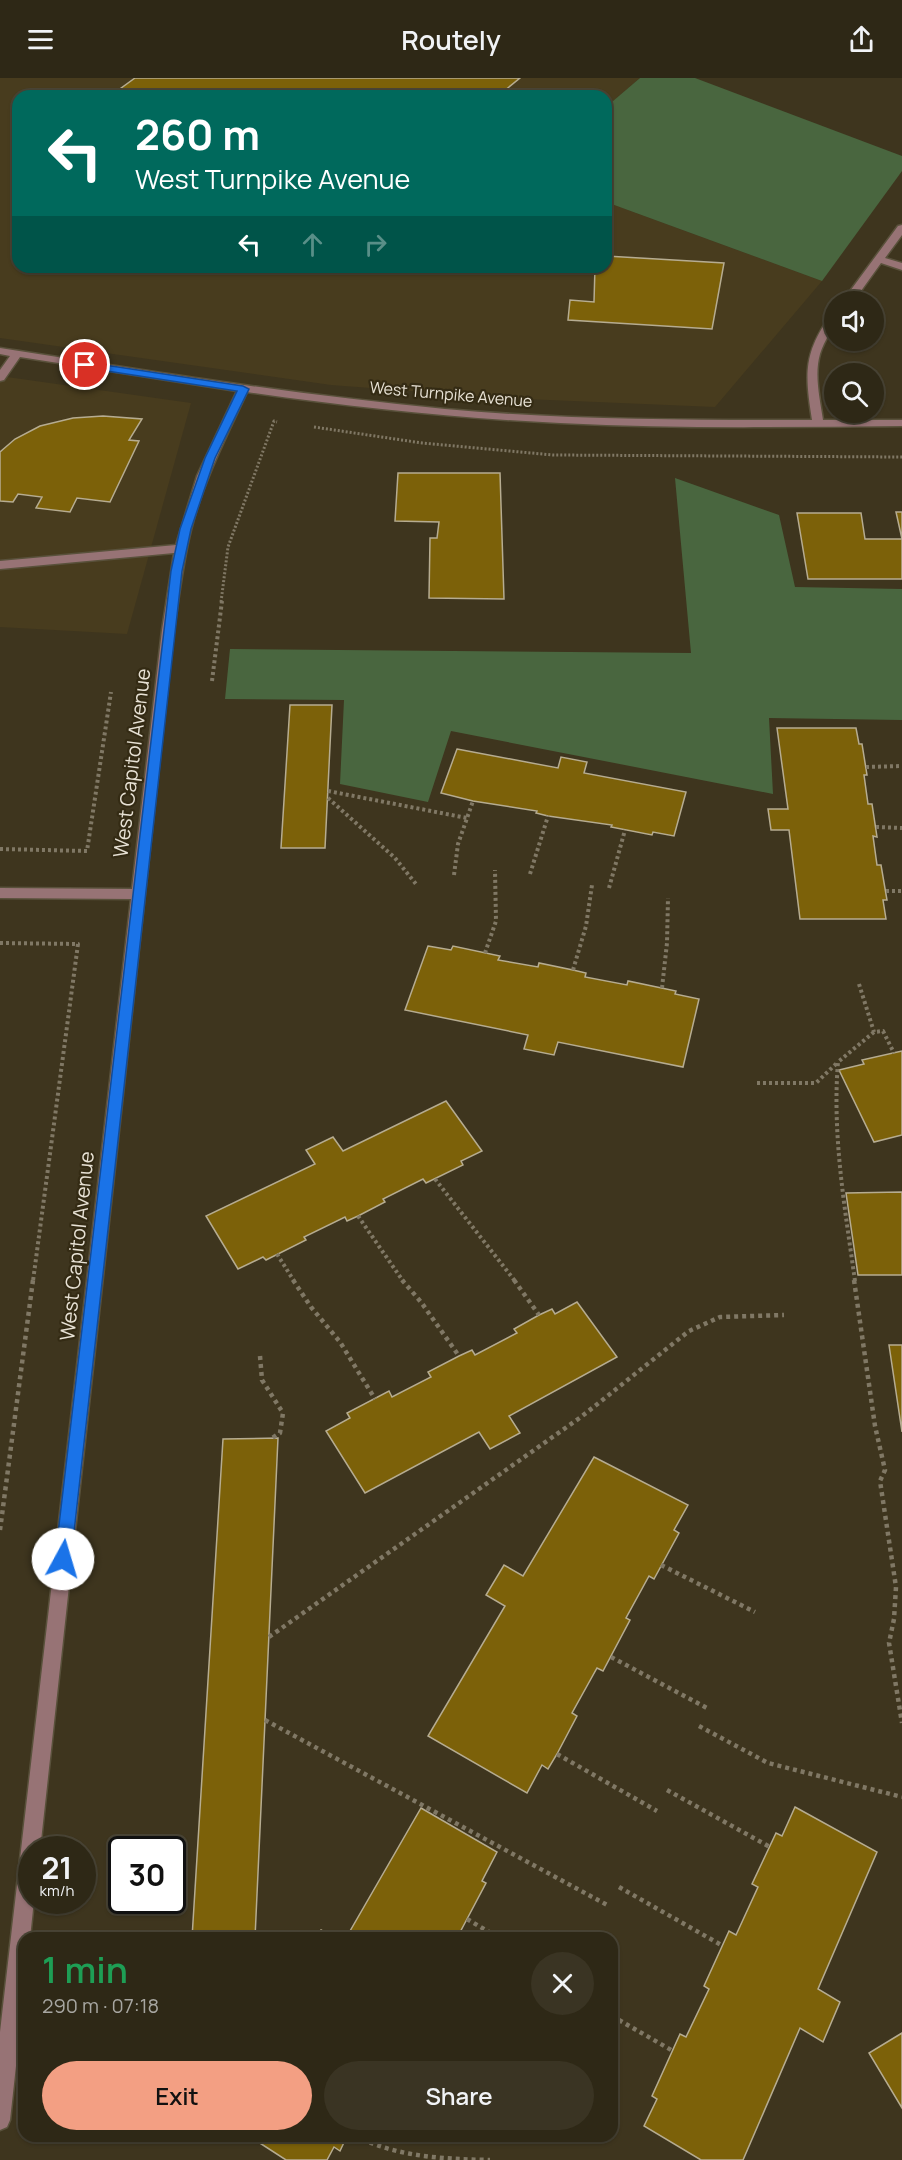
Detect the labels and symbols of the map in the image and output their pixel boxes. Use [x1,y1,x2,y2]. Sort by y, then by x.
pin [59,339,110,390]
street label: West Turnpike Avenue [369,376,533,412]
street label: West Capitol Avenue [107,667,156,859]
street label: West Capitol Avenue [53,1150,100,1342]
position arrow [31,1527,95,1591]
speed limit sign: 30 [108,1836,186,1914]

